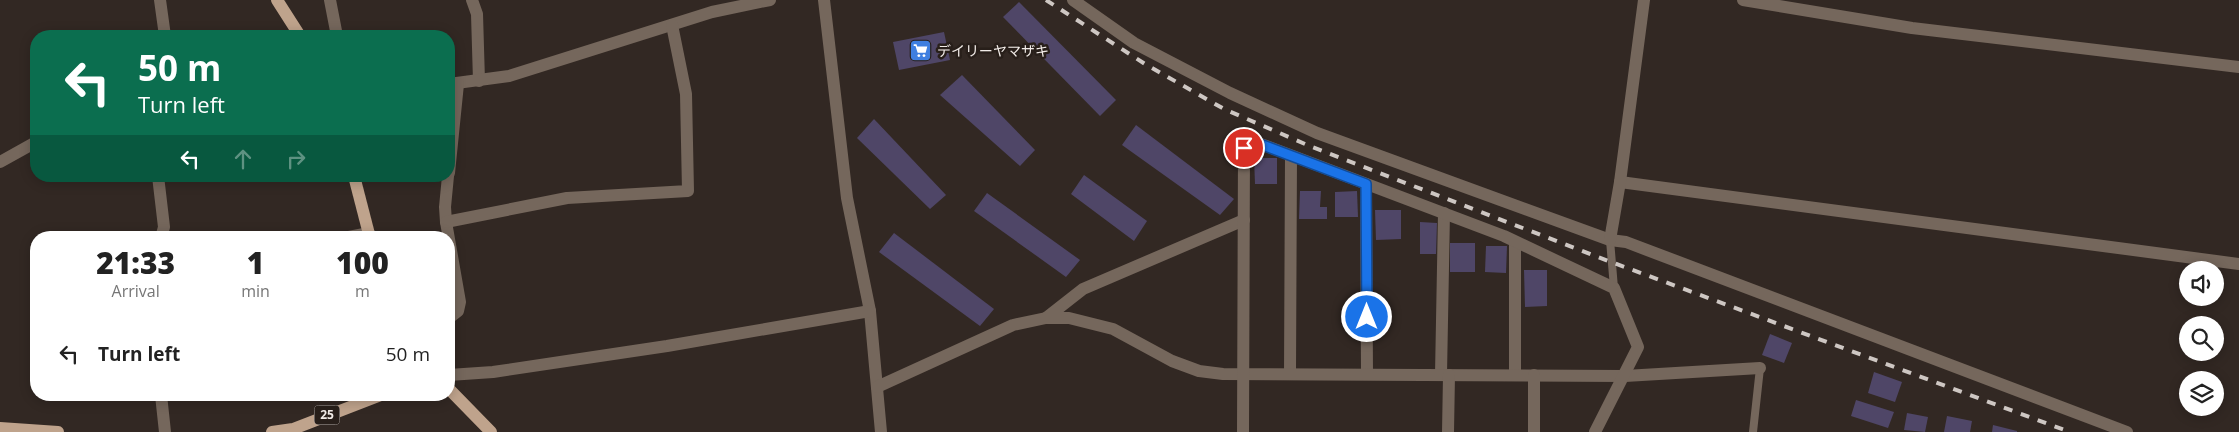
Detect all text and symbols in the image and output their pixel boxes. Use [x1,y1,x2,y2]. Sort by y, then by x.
supermarket icon: デイリーヤマザキ [909,39,933,63]
place label: デイリーヤマザキ [937,41,1049,60]
text: 50 m [138,44,221,91]
icon: left [55,50,120,115]
text: Turn left [138,89,225,119]
pin [1223,127,1265,169]
icon: arrive [1230,134,1258,162]
icon: left [176,145,204,173]
icon: ahead [229,145,257,173]
icon: right [282,145,310,173]
text: 21:33 [96,242,175,283]
text: 1 [247,242,264,283]
text: 100 [336,242,389,283]
map controls [2179,261,2224,416]
button: sound [2179,261,2224,306]
text: Arrival [112,280,160,302]
text: min [241,280,270,302]
text: m [355,280,370,302]
position arrow [1340,290,1392,342]
button: search [2179,316,2224,361]
icon: left [55,340,83,368]
text: Turn left [98,341,180,367]
text: 50 m [386,341,430,367]
button: layers [2179,371,2224,416]
road number: 25 [314,406,340,424]

